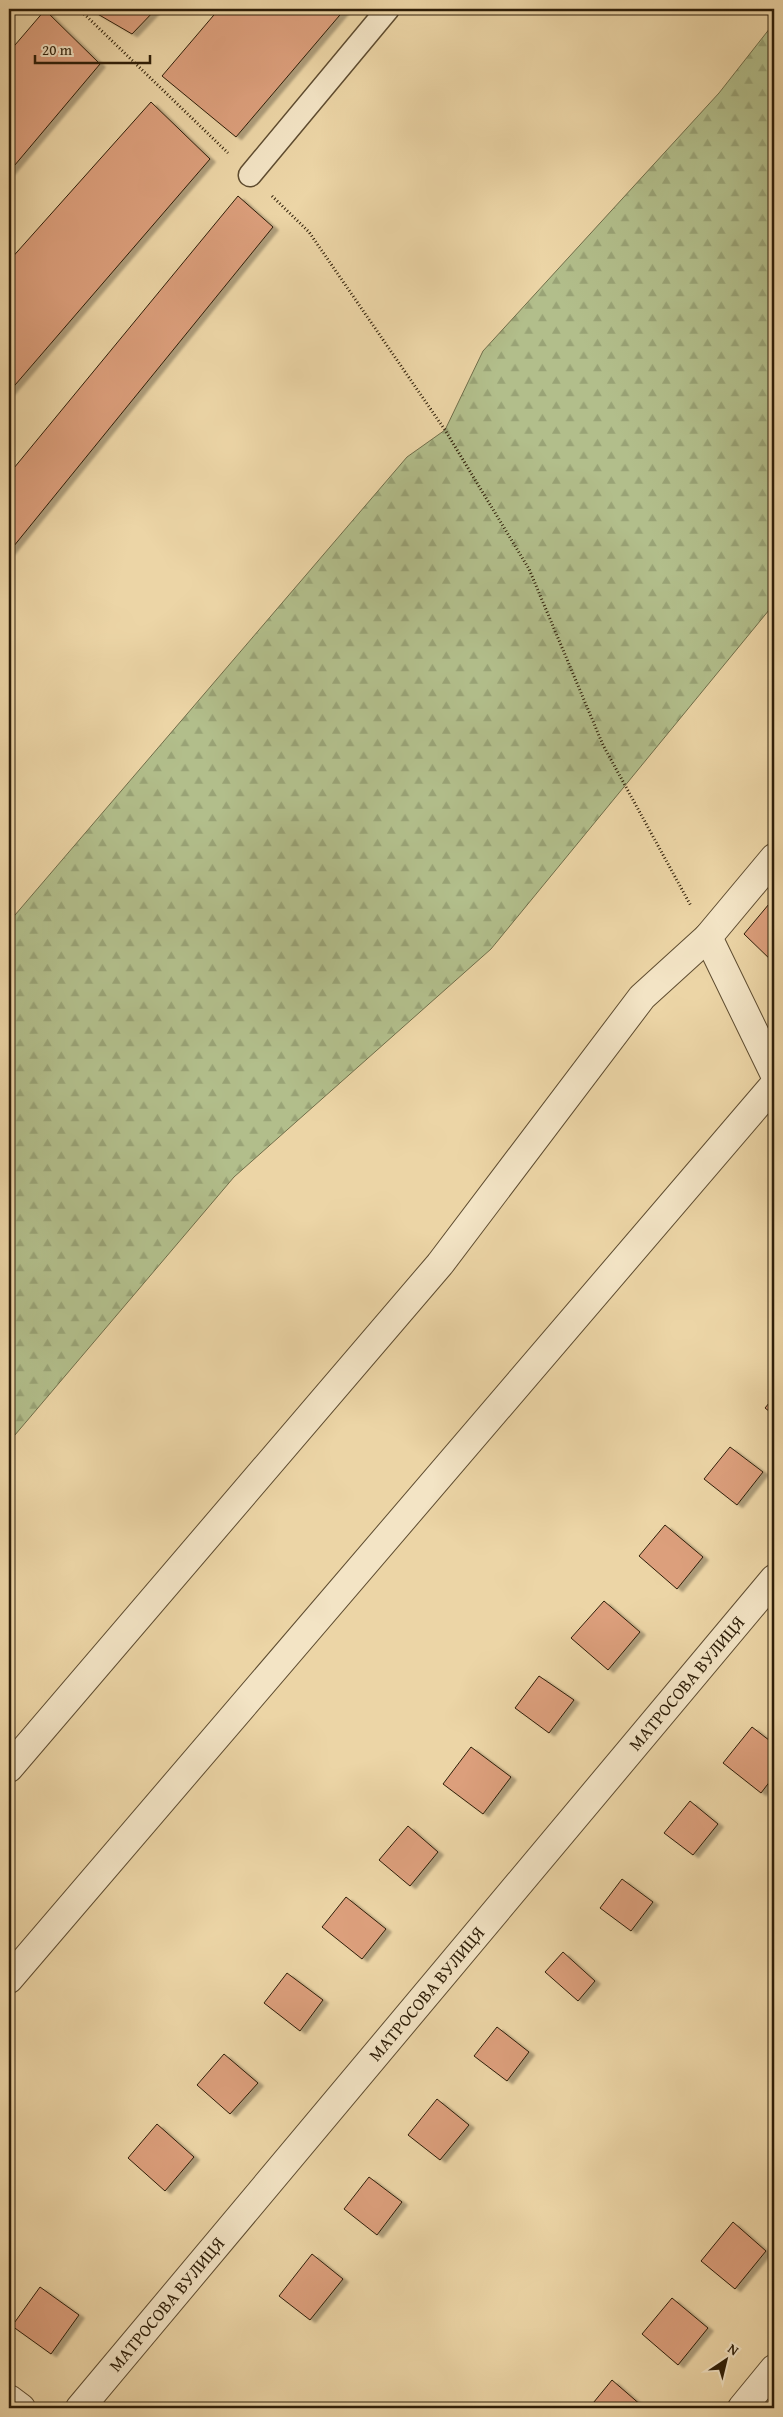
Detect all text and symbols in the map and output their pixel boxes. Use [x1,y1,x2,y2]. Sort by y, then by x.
scale bar [35,32,150,64]
text: 20 m [42,39,73,60]
street label: МАТРОСОВА ВУЛИЦЯ [622,1609,751,1756]
street label: МАТРОСОВА ВУЛИЦЯ [362,1920,491,2067]
street label: МАТРОСОВА ВУЛИЦЯ [102,2231,231,2377]
north arrow [700,2334,750,2384]
text: N [724,2338,744,2361]

